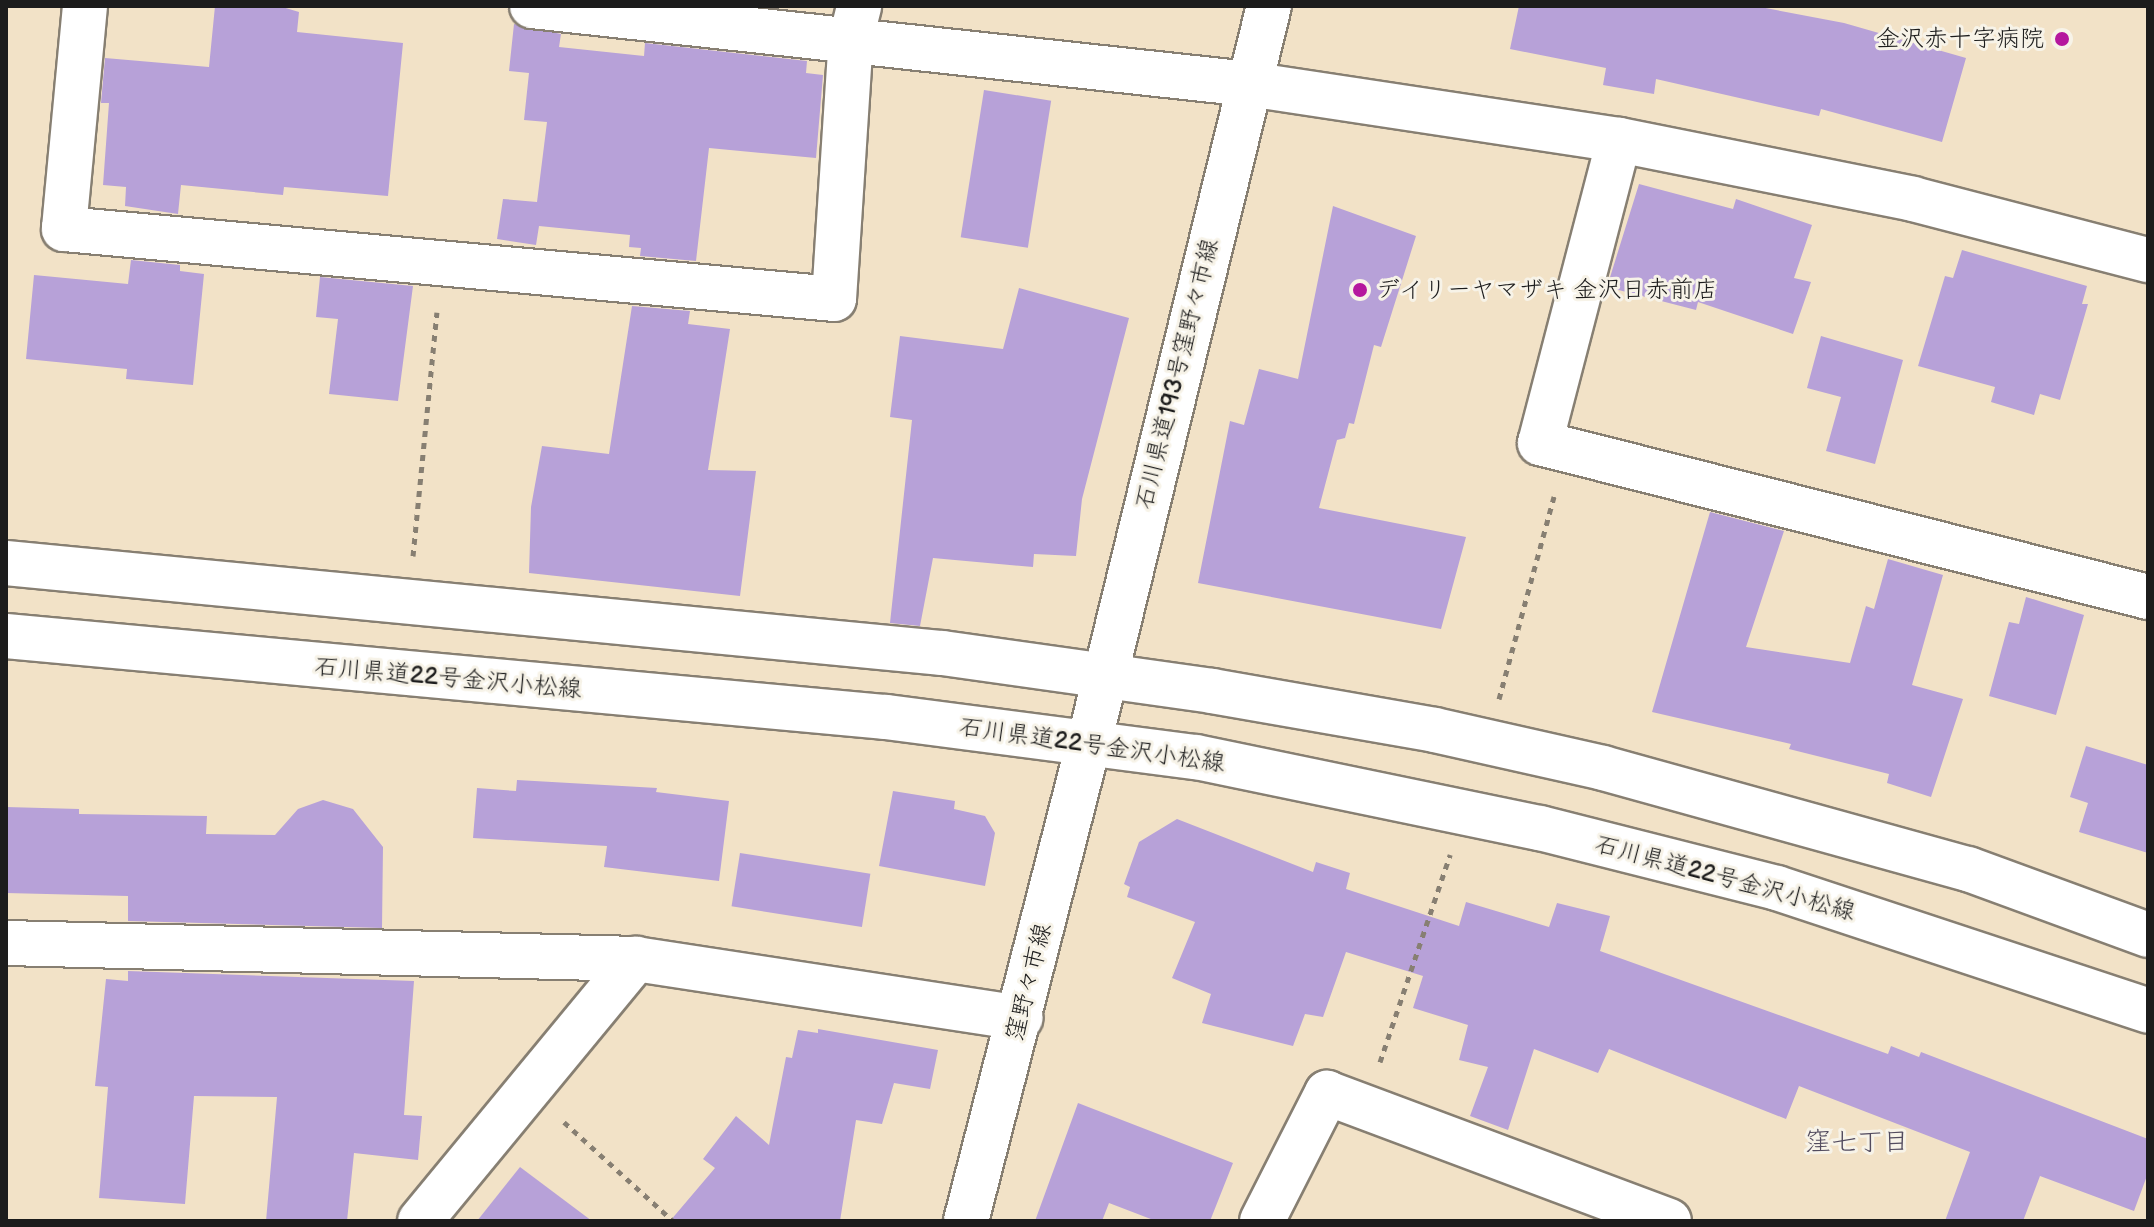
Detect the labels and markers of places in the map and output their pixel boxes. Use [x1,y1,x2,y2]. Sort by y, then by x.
place label: 金沢赤十字病院 [1876,25,2044,53]
marker: 金沢赤十字病院 [2051,28,2073,50]
place label: デイリーヤマザキ 金沢日赤前店 [1376,276,1718,304]
marker: デイリーヤマザキ 金沢日赤前店 [1351,281,1369,299]

